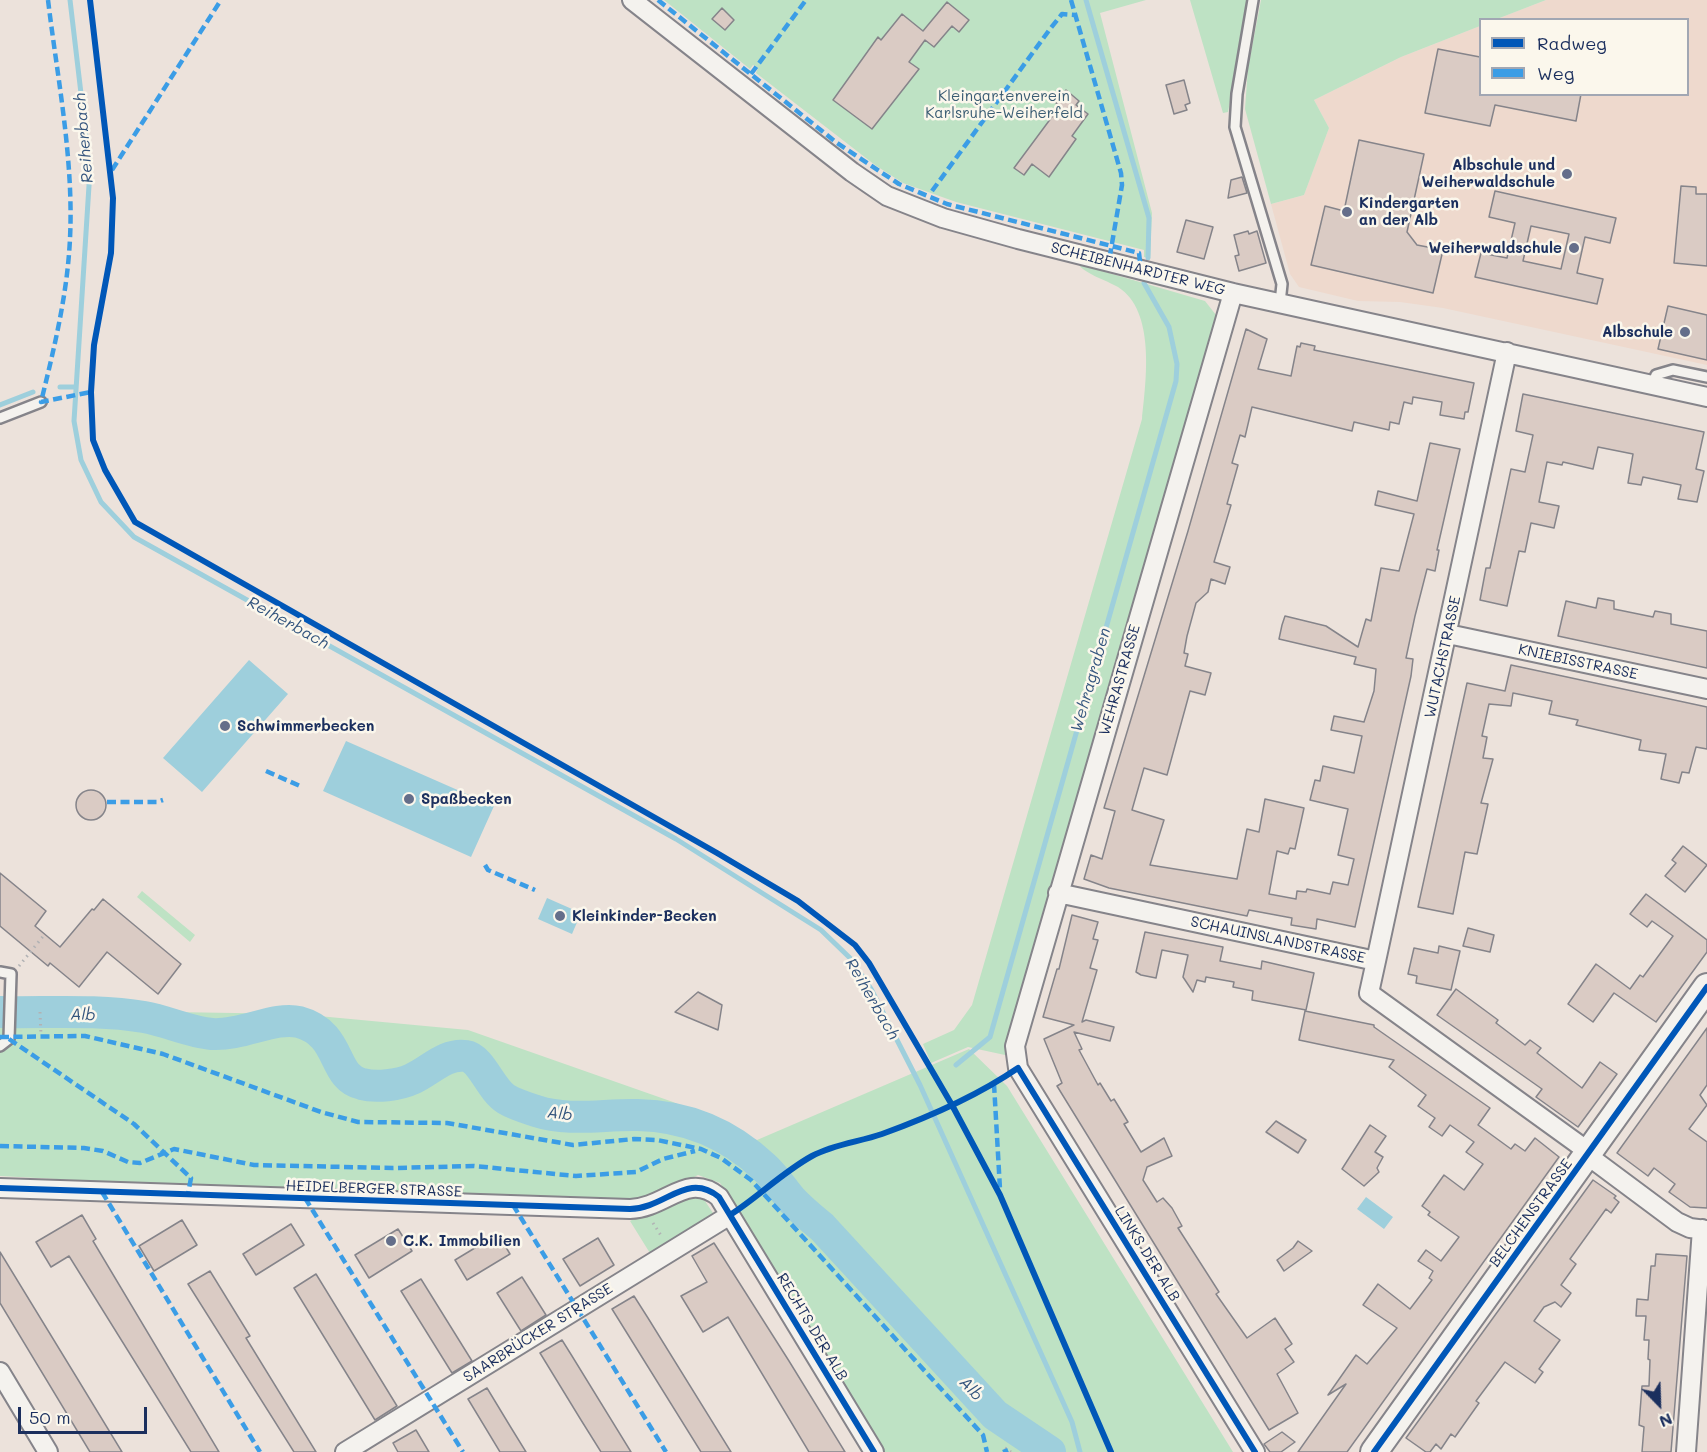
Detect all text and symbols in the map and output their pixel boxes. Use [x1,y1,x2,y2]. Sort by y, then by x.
legend [1479,18,1689,96]
text: Radweg [1537,31,1607,55]
text: Weg [1537,61,1574,85]
park label: Kleingartenverein Karlsruhe-Weiherfeld [925,87,1083,122]
water label: Reiherbach [70,92,98,184]
place label: Albschule und Weiherwaldschule [1422,156,1555,191]
marker: Albschule und Weiherwaldschule [1560,167,1574,181]
place label: Kindergarten an der Alb [1359,194,1459,229]
marker: Kindergarten an der Alb [1340,205,1354,219]
street label: SCHEIBENHARDTER WEG [1049,239,1227,299]
place label: Weiherwaldschule [1429,239,1562,257]
marker: Weiherwaldschule [1567,241,1581,255]
place label: Albschule [1602,323,1673,341]
marker: Albschule [1678,325,1692,339]
water label: Reiherbach [244,593,332,653]
street label: WUTACHSTRASSE [1421,594,1465,720]
street label: WEHRASTRASSE [1096,622,1144,738]
water label: Wehragraben [1067,626,1115,734]
street label: KNIEBISSTRASSE [1516,641,1640,683]
place label: Schwimmerbecken [237,717,374,735]
marker: Schwimmerbecken [218,719,232,733]
place label: Spaßbecken [421,790,512,808]
marker: Spaßbecken [402,792,416,806]
place label: Kleinkinder-Becken [572,907,717,925]
marker: Kleinkinder-Becken [553,909,567,923]
street label: SCHAUINSLANDSTRASSE [1189,913,1367,967]
water label: Reiherbach [841,955,903,1043]
water label: Alb [70,1005,96,1025]
water label: Alb [546,1103,574,1125]
street label: BELCHENSTRASSE [1486,1155,1576,1271]
street label: HEIDELBERGER STRASSE [285,1177,463,1201]
street label: LINKS DER ALB [1111,1203,1183,1305]
place label: C.K. Immobilien [403,1232,520,1250]
marker: C.K. Immobilien [384,1234,398,1248]
street label: RECHTS DER ALB [773,1270,851,1384]
street label: SAARBRÜCKER STRASSE [460,1280,616,1386]
water label: Alb [955,1373,987,1405]
north arrow [1629,1374,1689,1434]
scale bar [21,1395,150,1433]
text: 50 m [29,1405,71,1429]
text: N [1657,1409,1676,1433]

